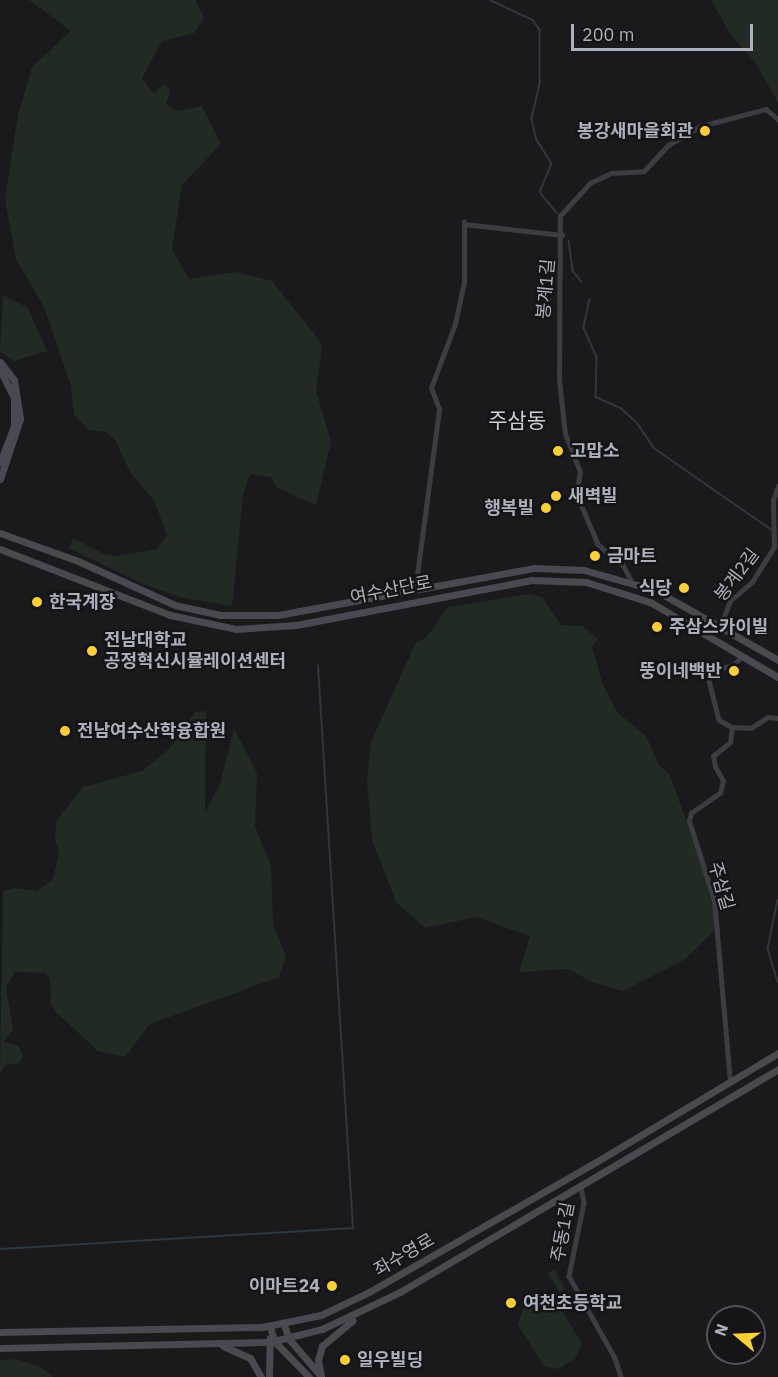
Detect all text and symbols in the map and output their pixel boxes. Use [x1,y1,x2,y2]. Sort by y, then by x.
scale bar [574,12,756,50]
text: 200 m [582,23,634,46]
place label: 봉강새마을회관 [577,120,693,142]
marker: 봉강새마을회관 [698,124,712,138]
street label: 봉계1길 [533,258,559,320]
district label: 주삼동 [488,407,546,433]
place label: 고맙소 [570,440,620,462]
marker: 고맙소 [551,444,565,458]
place label: 새벽빌 [568,485,618,507]
marker: 새벽빌 [549,489,563,503]
place label: 행복빌 [484,497,534,519]
marker: 행복빌 [539,501,553,515]
street label: 봉계2길 [710,544,764,606]
place label: 금마트 [607,545,657,567]
marker: 금마트 [588,549,602,563]
street label: 여수산단로 [348,571,434,609]
place label: 식당 [639,577,672,599]
marker: 식당 [677,581,691,595]
place label: 한국계장 [49,591,115,613]
marker: 한국계장 [30,595,44,609]
place label: 주삼스카이빌 [669,616,768,638]
marker: 주삼스카이빌 [650,620,664,634]
place label: 전남대학교 공정혁신시뮬레이션센터 [104,630,286,672]
marker: 전남대학교 공정혁신시뮬레이션센터 [85,644,99,658]
place label: 뚱이네백반 [639,660,722,682]
marker: 뚱이네백반 [727,664,741,678]
place label: 전남여수산학융합원 [77,720,226,742]
marker: 전남여수산학융합원 [58,724,72,738]
street label: 주삼길 [704,859,738,913]
street label: 주동1길 [547,1200,579,1264]
street label: 좌수영로 [370,1229,438,1281]
place label: 이마트24 [249,1275,320,1297]
marker: 이마트24 [325,1279,339,1293]
place label: 여천초등학교 [523,1292,622,1314]
marker: 여천초등학교 [504,1296,518,1310]
north arrow [706,1305,766,1365]
text: N [710,1321,732,1339]
place label: 일우빌딩 [357,1349,423,1371]
marker: 일우빌딩 [338,1353,352,1367]

